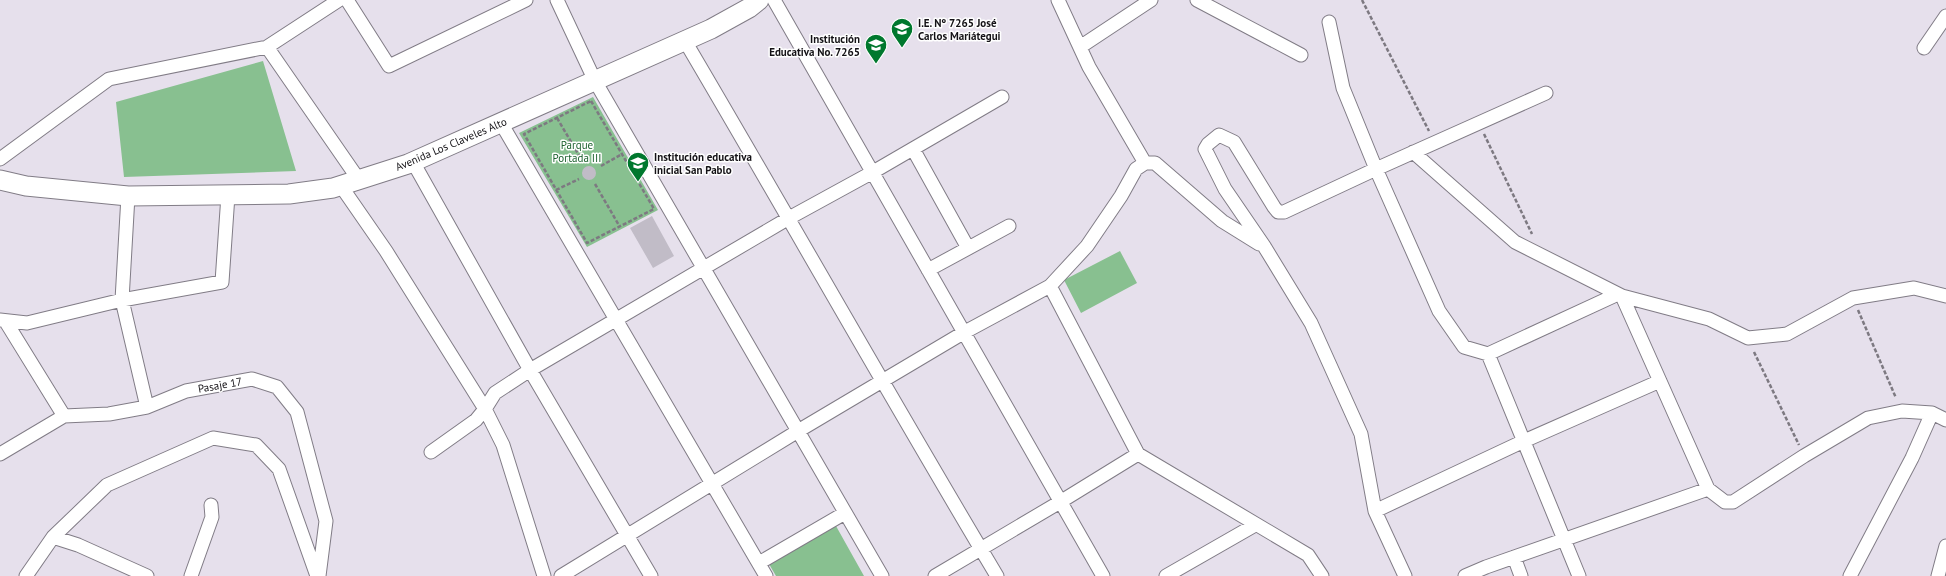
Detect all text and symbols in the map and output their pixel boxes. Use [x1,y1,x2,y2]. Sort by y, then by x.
school or university icon: I.E. Nº 7265 José Carlos Mariátegui [889,16,915,49]
place label: I.E. Nº 7265 José Carlos Mariátegui [918,16,1001,43]
place label: Institución Educativa No. 7265 [769,32,860,59]
school or university icon: Institución Educativa No. 7265 [863,32,889,65]
street label: Avenida Los Claveles Alto [393,114,509,174]
park label: Parque Portada III [553,138,601,165]
school or university icon: Institución educativa inicial San Pablo [625,150,651,183]
place label: Institución educativa inicial San Pablo [654,150,752,177]
street label: Pasaje 17 [197,374,243,396]

